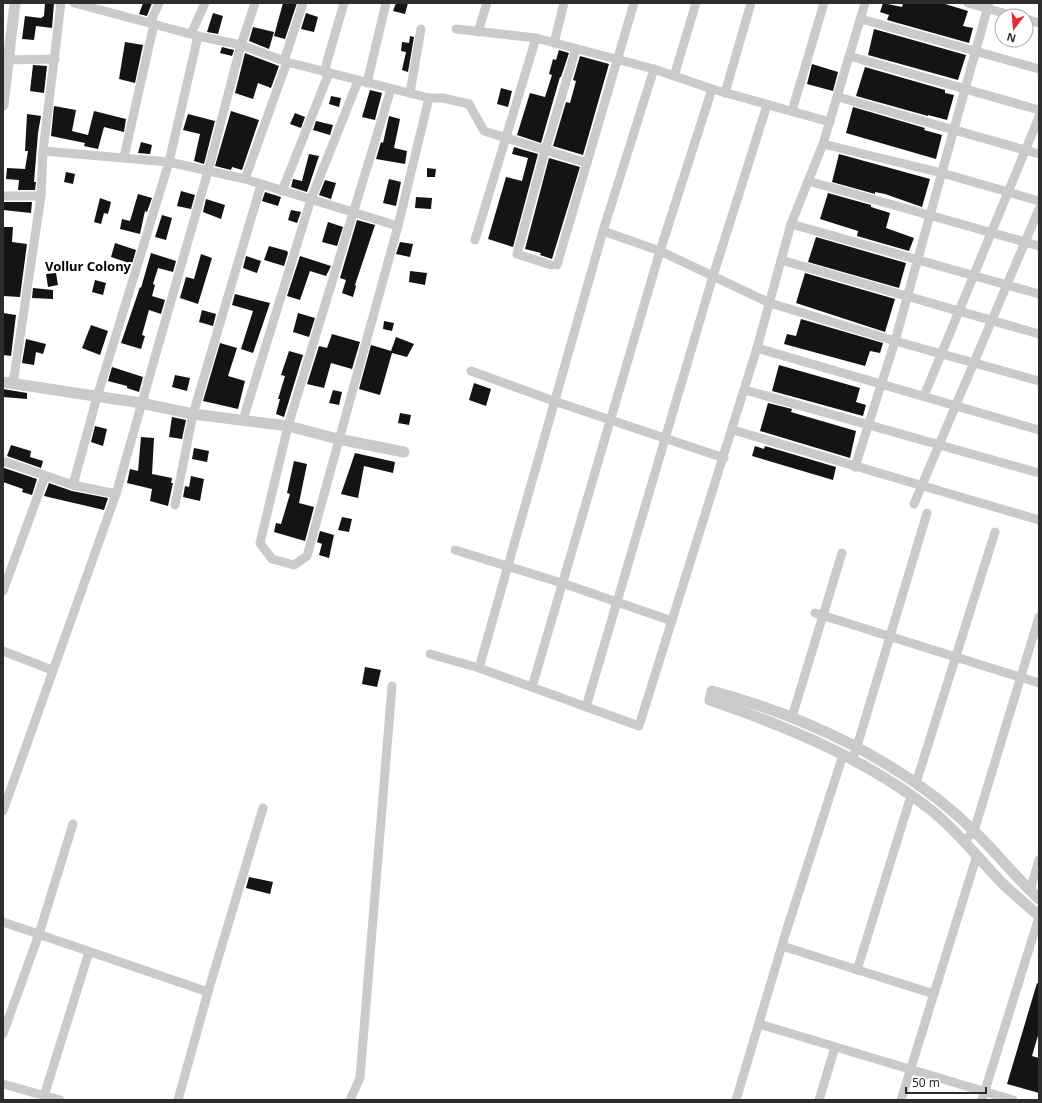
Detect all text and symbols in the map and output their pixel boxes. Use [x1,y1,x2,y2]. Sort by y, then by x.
north arrow [994,8,1034,48]
text: N [1005,30,1017,47]
district label: Vollur Colony [45,257,132,275]
scale bar [906,1069,986,1095]
text: 50 m [912,1074,940,1091]

